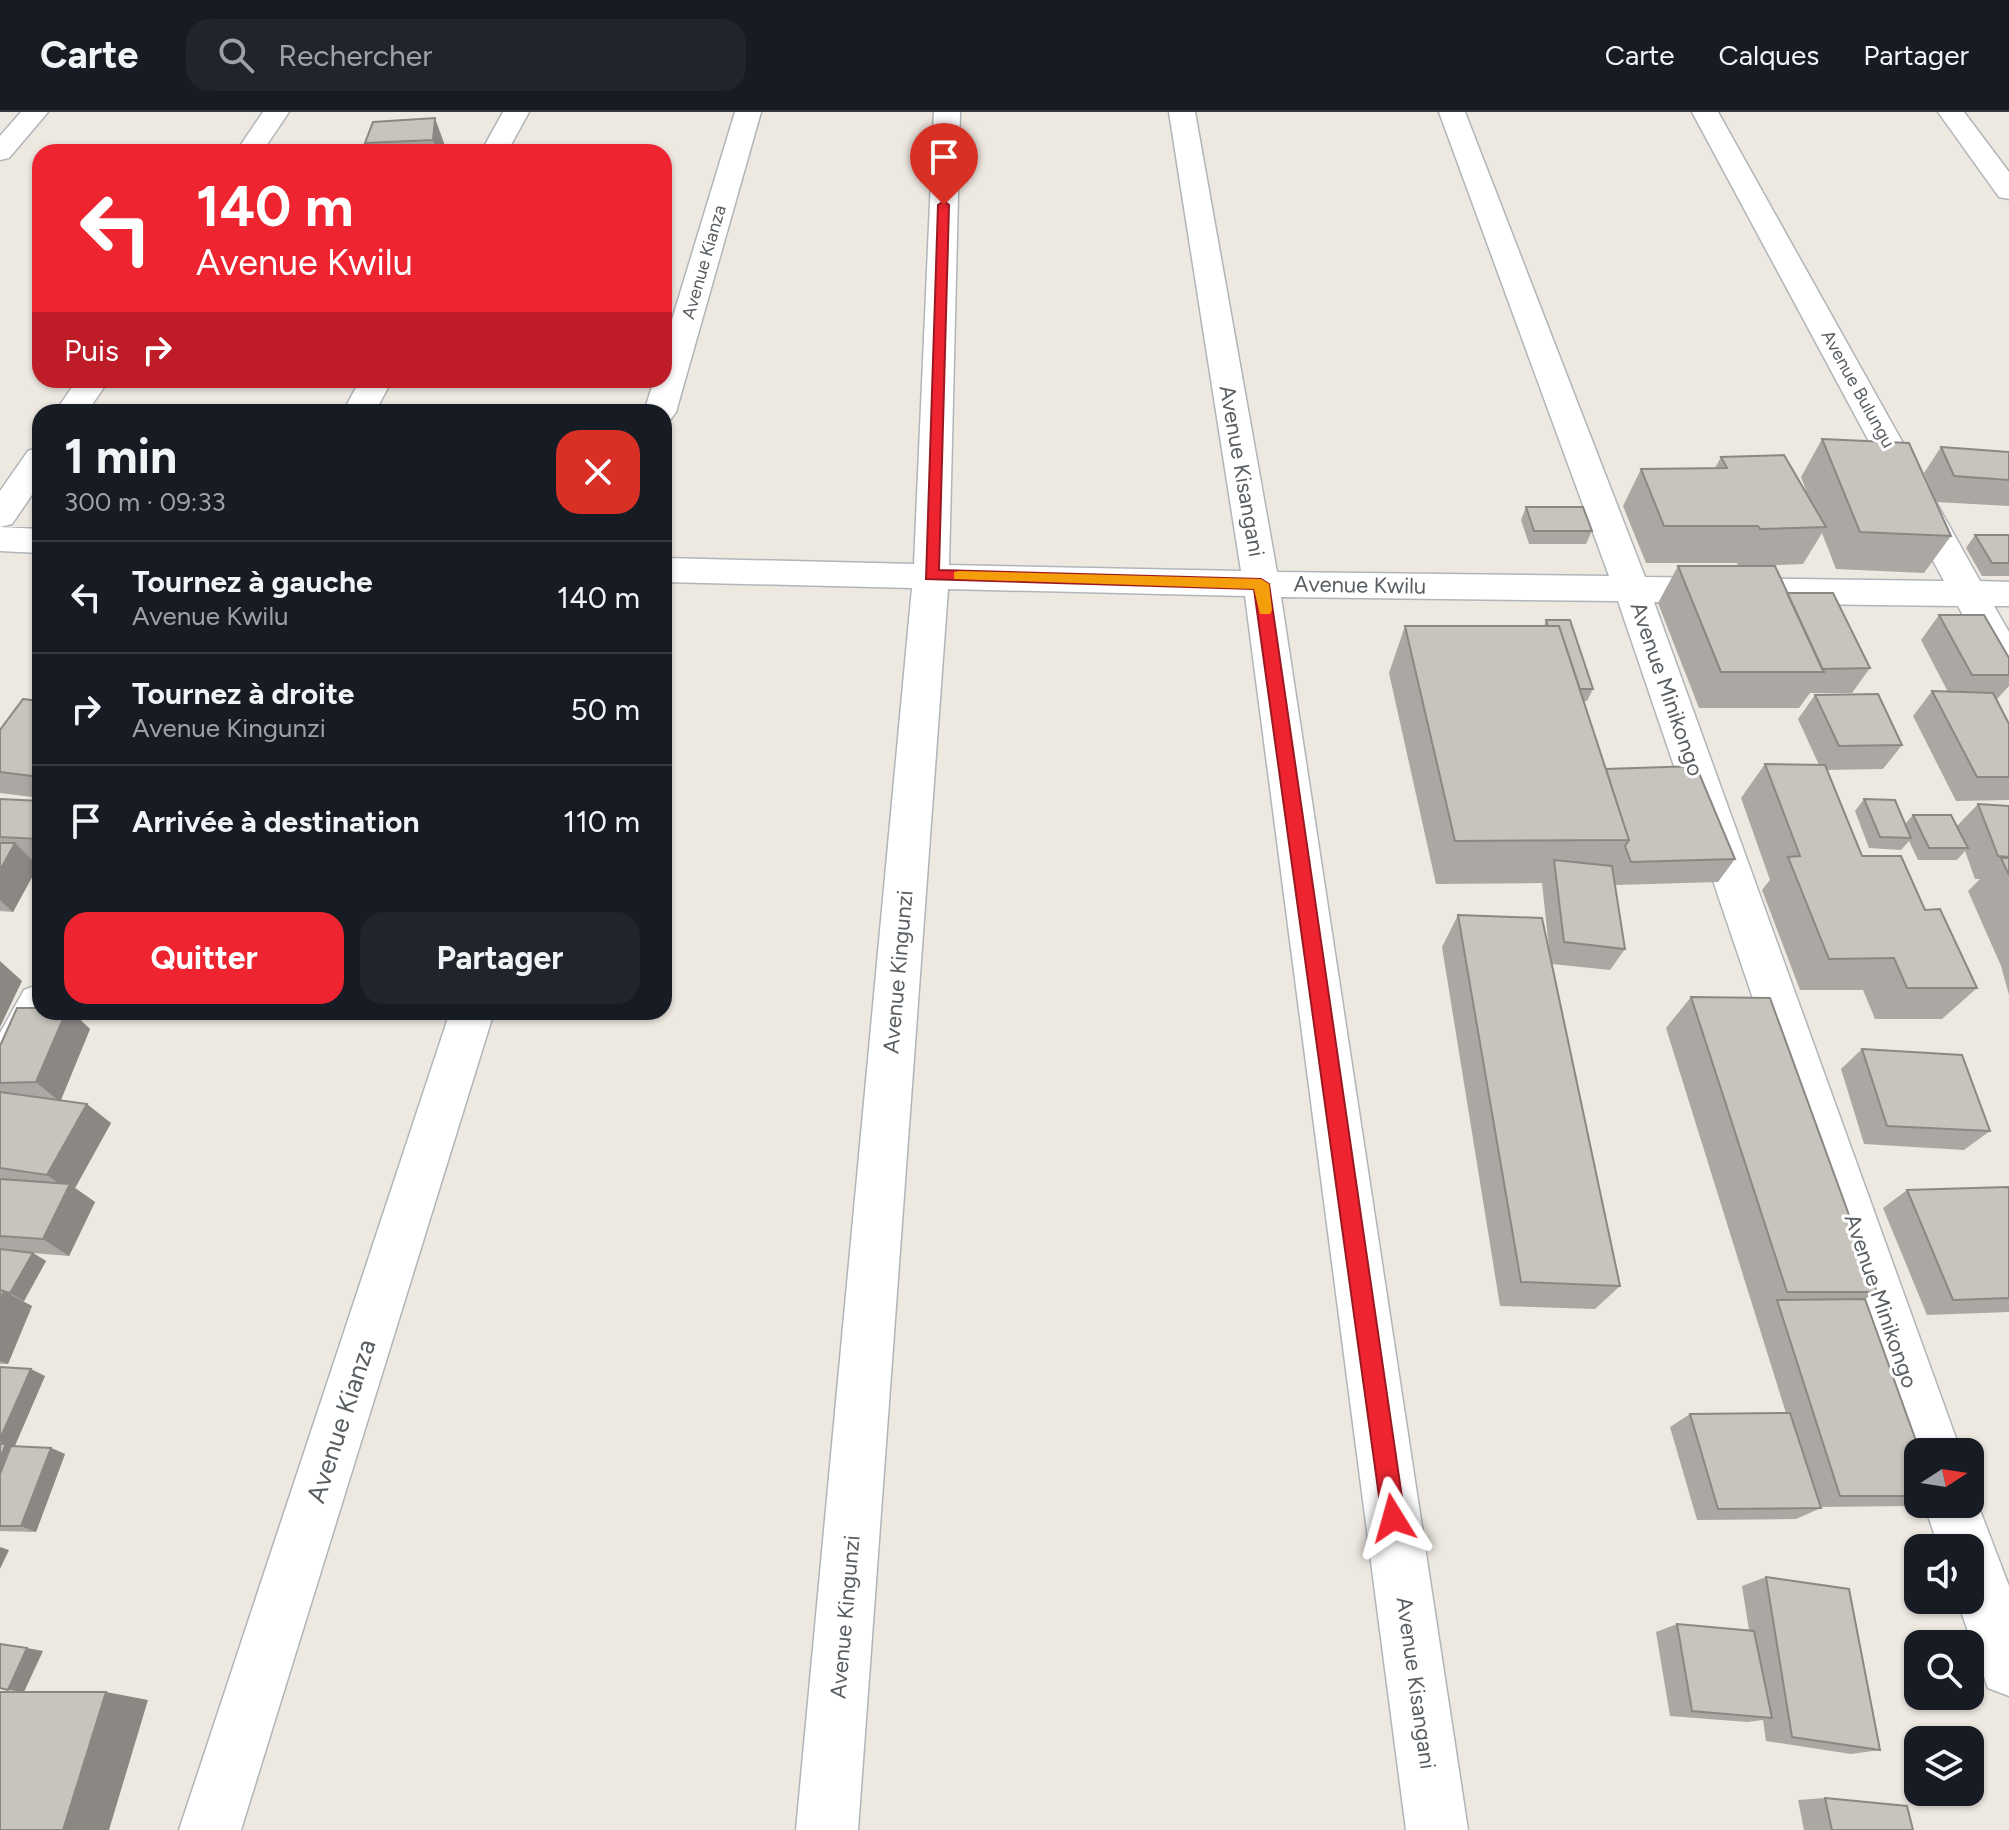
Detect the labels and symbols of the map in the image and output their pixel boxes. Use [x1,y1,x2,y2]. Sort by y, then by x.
pin [910,123,978,205]
street label: Avenue Kianza [677,202,731,322]
street label: Avenue Bulungu [1817,326,1899,452]
street label: Avenue Kisangani [1214,383,1270,559]
street label: Avenue Kwilu [1294,570,1426,600]
street label: Avenue Minikongo [1625,599,1709,779]
street label: Avenue Kingunzi [877,889,919,1055]
street label: Avenue Minikongo [1839,1211,1923,1391]
street label: Avenue Kianza [300,1335,382,1507]
north arrow [1904,1438,1984,1518]
position arrow [1351,1476,1435,1560]
street label: Avenue Kingunzi [824,1534,866,1700]
street label: Avenue Kisangani [1391,1595,1441,1771]

